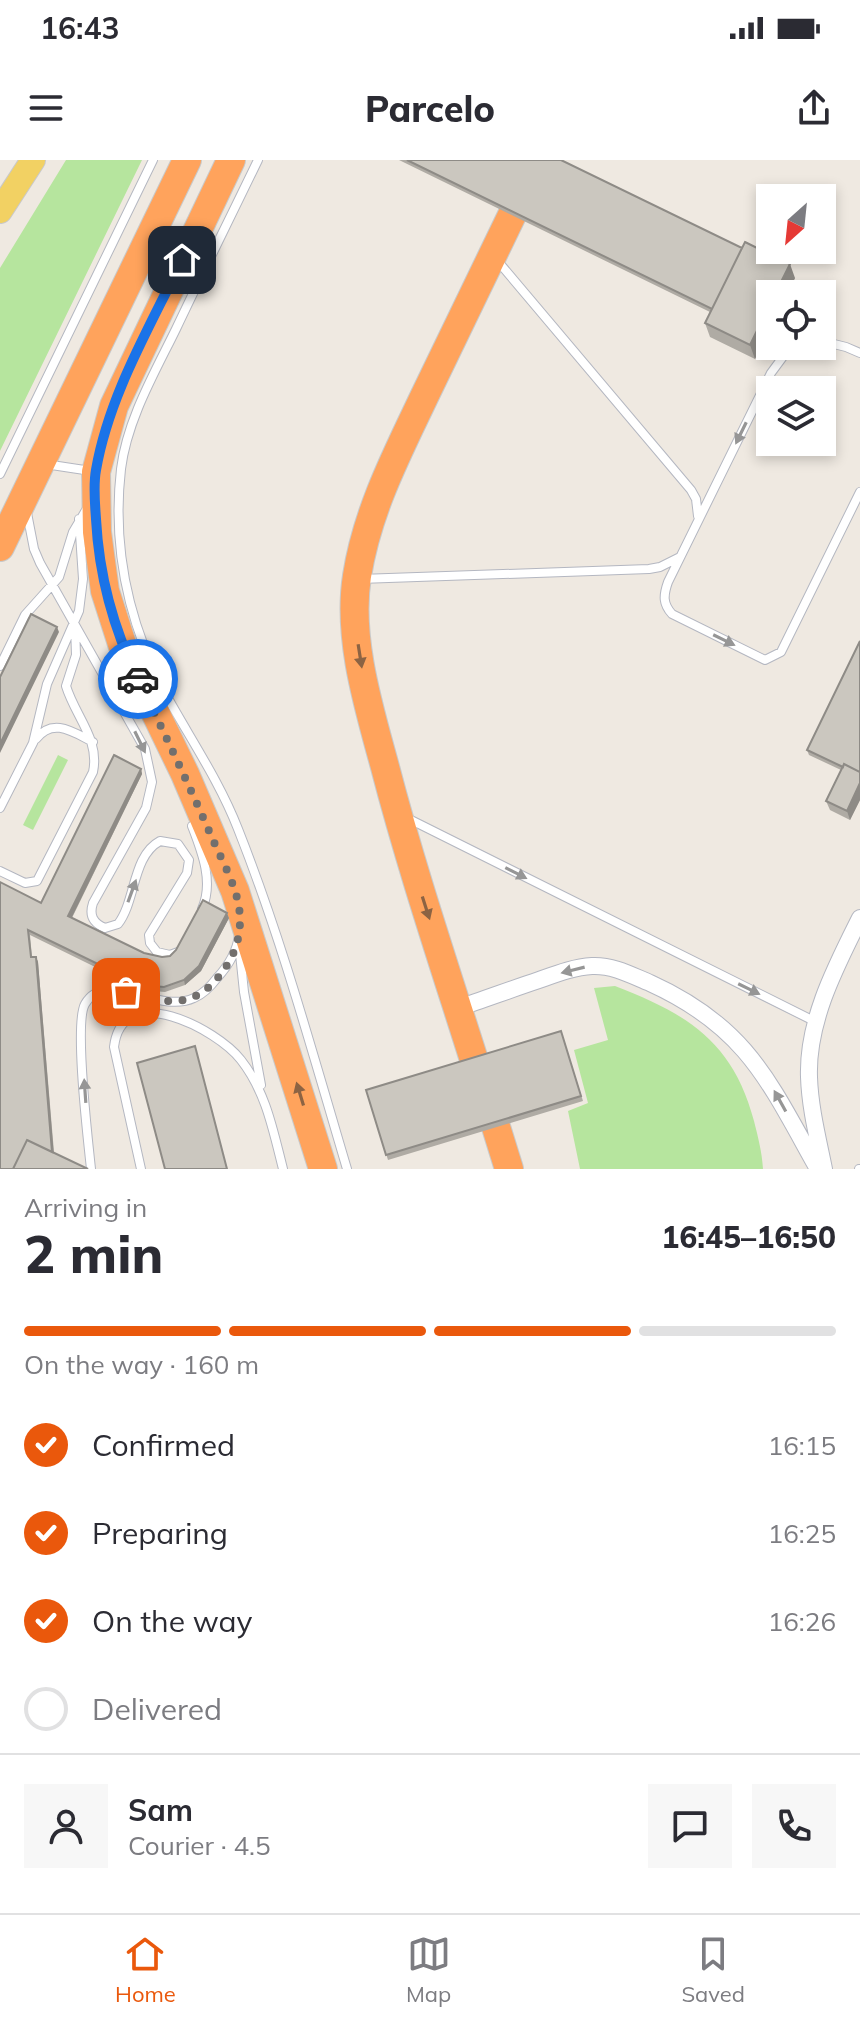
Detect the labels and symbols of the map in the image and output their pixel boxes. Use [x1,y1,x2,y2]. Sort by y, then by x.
north arrow [756,184,836,264]
pin [148,226,216,294]
one-way arrow [734,421,748,445]
one-way arrow [713,633,736,647]
courier [98,639,178,719]
one-way arrow [355,644,367,669]
one-way arrow [134,731,147,754]
one-way arrow [505,866,528,880]
one-way arrow [127,878,139,902]
one-way arrow [420,896,433,920]
pin [92,958,160,1026]
one-way arrow [560,964,585,977]
one-way arrow [737,982,761,996]
one-way arrow [78,1078,91,1103]
one-way arrow [294,1082,306,1106]
one-way arrow [773,1090,787,1112]

